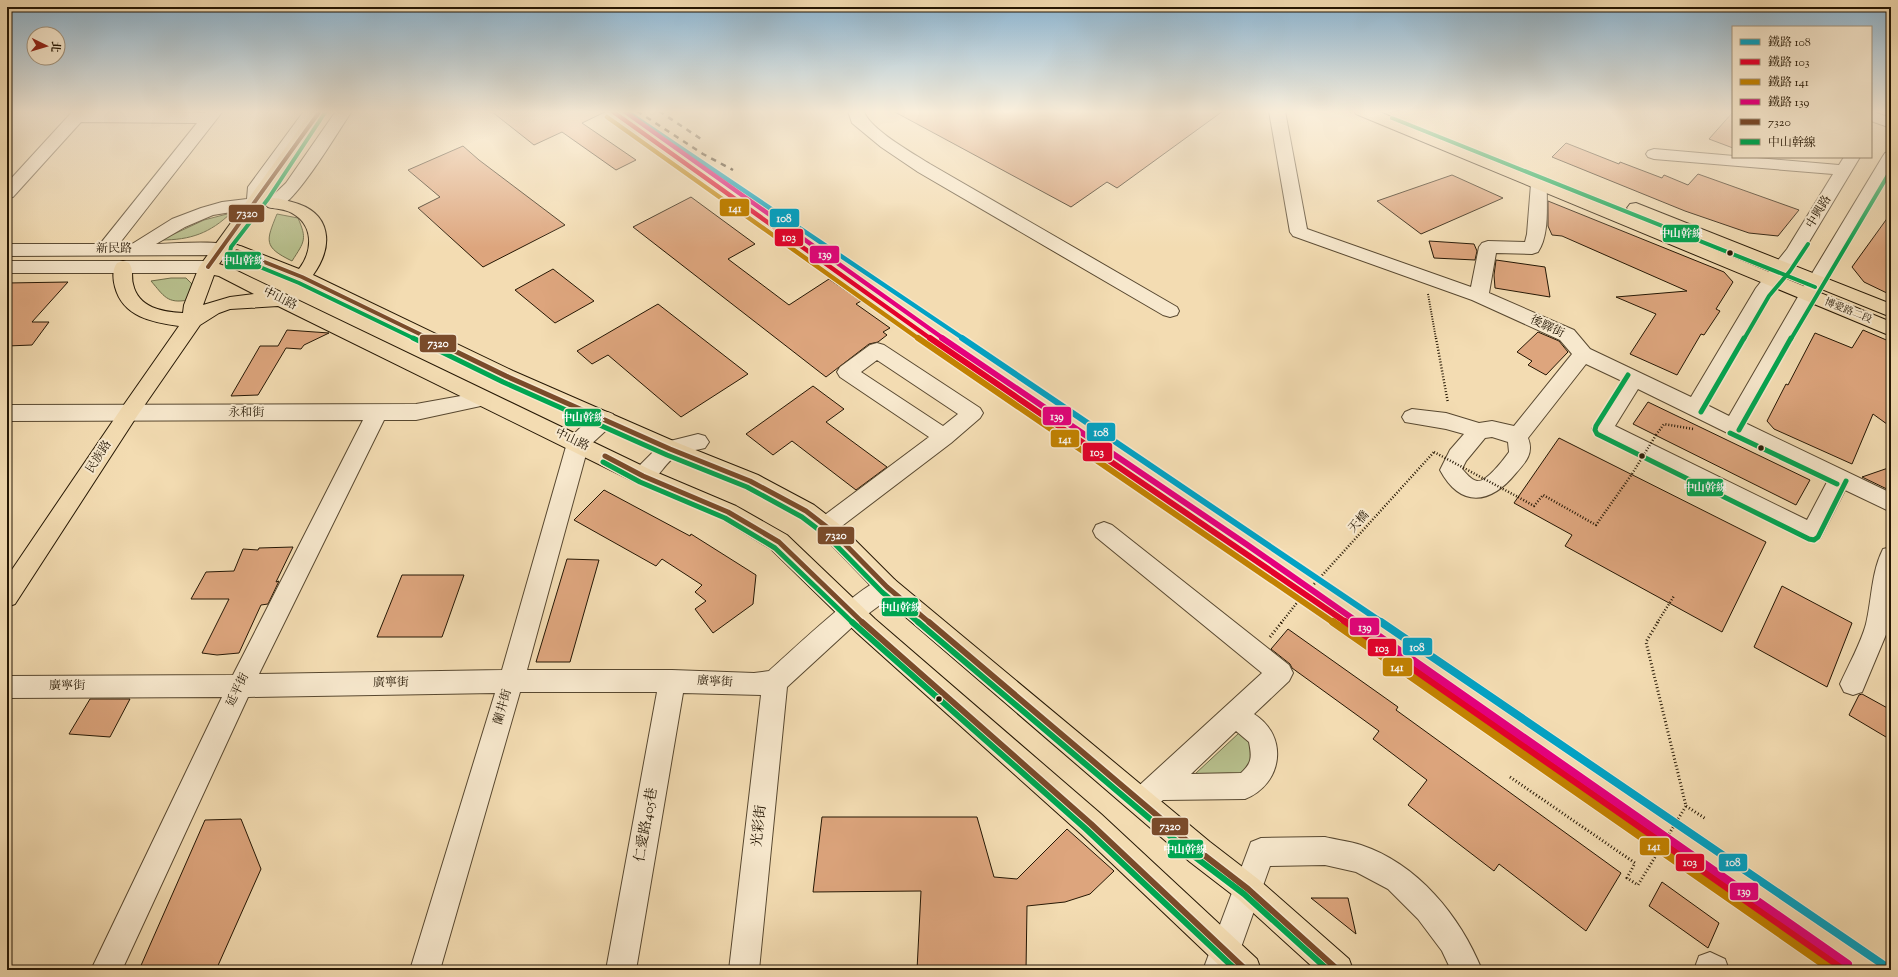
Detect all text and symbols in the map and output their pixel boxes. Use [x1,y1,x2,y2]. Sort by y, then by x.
north arrow [26,26,66,66]
legend [1732,26,1872,158]
text: 鐵路 108 [1768,34,1811,52]
text: 北 [47,41,63,53]
text: 鐵路 103 [1768,54,1810,72]
text: 鐵路 141 [1768,74,1809,92]
text: 鐵路 139 [1768,94,1809,112]
text: 7320 [1768,114,1791,132]
text: 中山幹線 [1768,134,1816,152]
street label: 中興路 [1802,192,1836,232]
line badge: 141 [719,198,750,217]
text: 141 [727,201,742,217]
line badge: 7320 [228,204,265,223]
text: 7320 [237,206,258,222]
line badge: 108 [769,208,800,228]
text: 108 [776,211,792,227]
line badge: 中山幹線 [1662,224,1700,243]
text: 中山幹線 [1659,226,1703,242]
line badge: 103 [774,228,804,247]
text: 103 [781,230,796,246]
street label: 新民路 [96,240,132,258]
line badge: 139 [809,245,840,264]
text: 139 [817,247,832,263]
unlabelled marker [1725,248,1735,258]
line badge: 中山幹線 [224,251,262,270]
text: 中山幹線 [221,253,265,269]
street label: 中山路 [260,283,300,315]
street label: 博愛路二段 [1822,295,1874,327]
street label: 後驛街 [1527,311,1568,343]
line badge: 7320 [419,334,457,353]
text: 7320 [428,336,449,352]
street label: 永和街 [228,404,265,422]
line badge: 139 [1042,406,1072,426]
line badge: 中山幹線 [564,408,602,427]
text: 139 [1049,409,1064,425]
text: 中山幹線 [561,410,605,426]
line badge: 108 [1086,422,1116,442]
street label: 中山路 [552,424,592,456]
text: 108 [1093,425,1109,441]
line badge: 141 [1050,429,1080,448]
text: 141 [1057,432,1072,448]
street label: 民族路 [82,437,116,477]
line badge: 103 [1082,442,1113,462]
unlabelled marker [1756,443,1766,453]
text: 103 [1089,445,1104,461]
unlabelled marker [1637,451,1647,461]
line badge: 中山幹線 [1686,478,1724,497]
text: 中山幹線 [1683,480,1727,496]
street label: 天橋 [1344,507,1374,537]
line badge: 7320 [817,526,855,545]
text: 7320 [826,528,847,544]
line badge: 中山幹線 [881,597,919,617]
text: 中山幹線 [878,600,922,616]
line badge: 139 [1349,617,1380,636]
text: 139 [1357,620,1372,636]
line badge: 108 [1402,637,1433,656]
line badge: 103 [1367,638,1397,657]
text: 108 [1409,640,1425,656]
text: 103 [1374,641,1389,657]
line badge: 141 [1382,657,1413,677]
text: 141 [1389,660,1404,676]
street label: 延平街 [222,669,254,710]
street label: 廣寧街 [697,672,734,692]
street label: 廣寧街 [373,674,410,692]
street label: 廣寧街 [49,677,86,695]
street label: 蘭井街 [489,686,517,727]
unlabelled marker [934,694,944,704]
street label: 仁愛路405巷 [631,786,663,864]
street label: 光彩街 [748,804,772,848]
line badge: 7320 [1151,817,1189,836]
text: 7320 [1160,819,1181,835]
line badge: 141 [1639,837,1670,856]
line badge: 中山幹線 [1167,839,1204,859]
text: 141 [1646,839,1661,855]
text: 中山幹線 [1163,842,1207,858]
line badge: 103 [1675,853,1705,872]
line badge: 108 [1718,853,1748,872]
text: 103 [1682,855,1697,871]
text: 108 [1725,855,1741,871]
line badge: 139 [1729,882,1759,901]
text: 139 [1736,884,1751,900]

